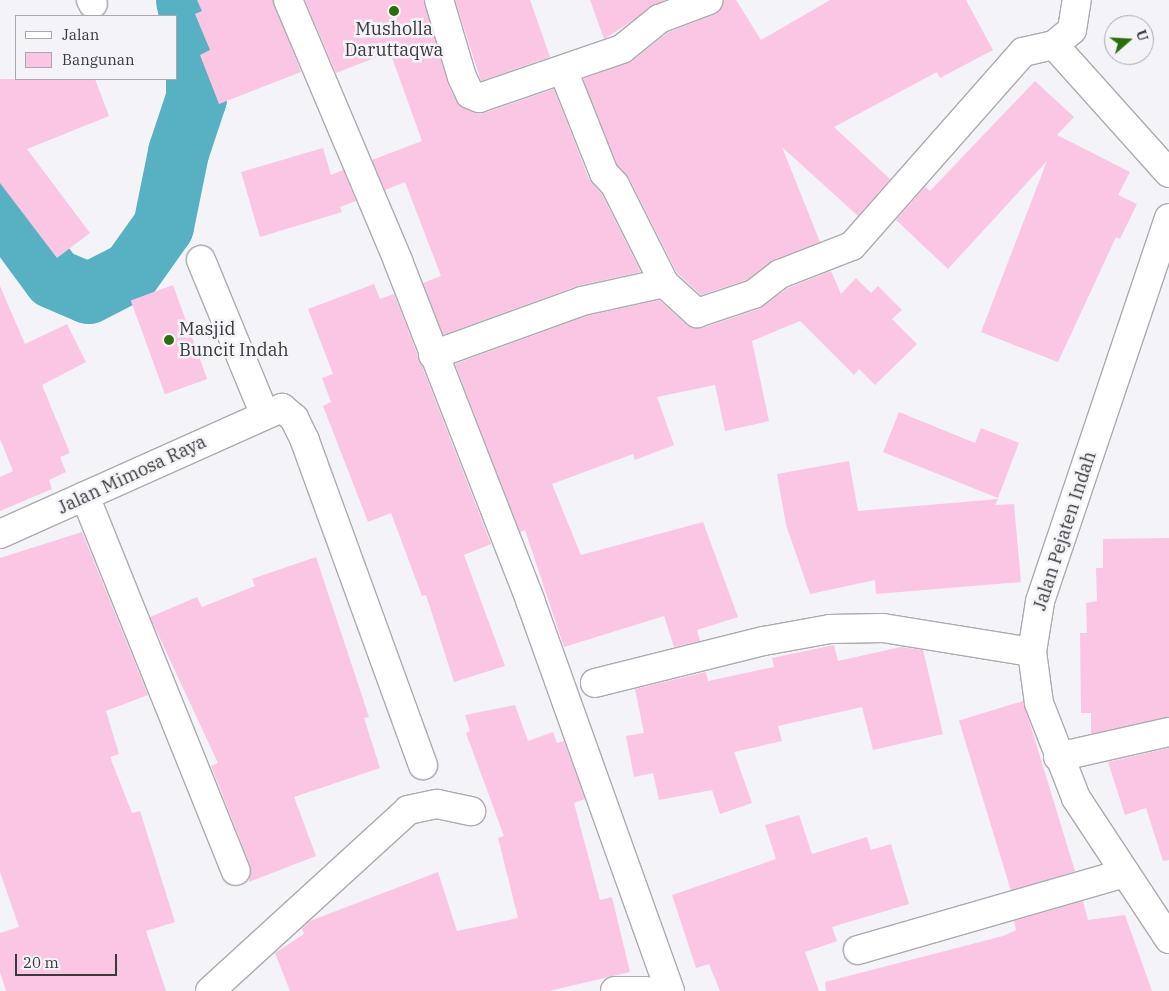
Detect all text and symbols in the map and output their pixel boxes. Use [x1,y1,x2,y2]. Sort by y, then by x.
marker: Musholla Daruttaqwa [388,5,400,17]
legend [15,15,178,80]
north arrow [1104,15,1154,65]
place label: Musholla Daruttaqwa [345,19,443,62]
text: Jalan [62,25,99,44]
text: U [1132,27,1153,43]
text: Bangunan [62,50,135,69]
place label: Masjid Buncit Indah [179,319,289,362]
marker: Masjid Buncit Indah [163,334,175,346]
street label: Jalan Mimosa Raya [54,431,210,519]
street label: Jalan Pejaten Indah [1029,449,1101,613]
scale bar [18,944,120,976]
text: 20 m [23,953,59,972]

